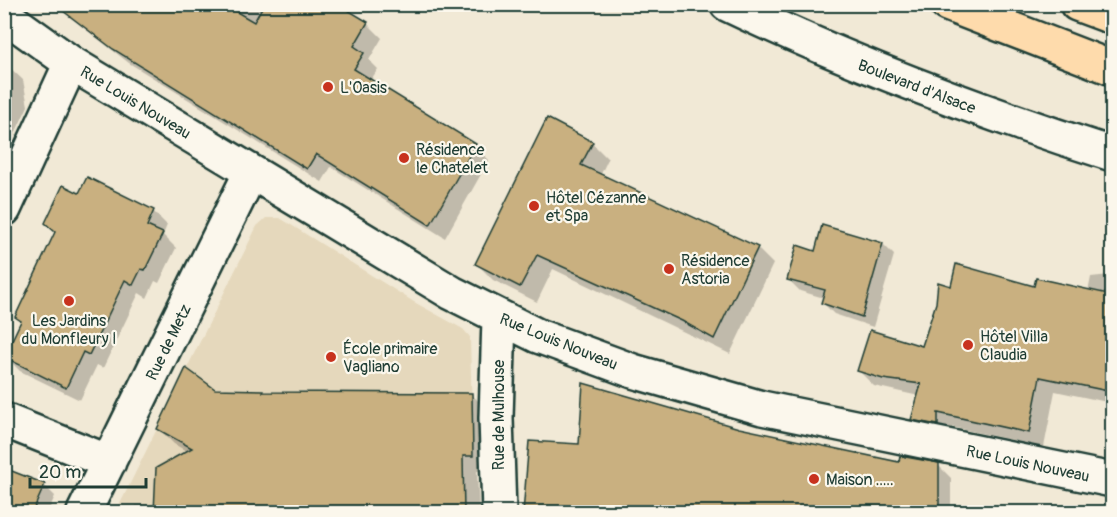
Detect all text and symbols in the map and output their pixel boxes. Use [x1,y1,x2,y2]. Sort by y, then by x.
street label: Boulevard d'Alsace [855,55,978,119]
street label: Rue Louis Nouveau [77,62,194,144]
place label: L'Oasis [340,78,387,98]
marker: L'Oasis [321,80,335,94]
place label: Résidence le Chatelet [416,140,489,178]
marker: Résidence le Chatelet [397,151,411,165]
place label: Hôtel Cézanne et Spa [546,188,646,226]
marker: Hôtel Cézanne et Spa [527,199,541,213]
place label: Résidence Astoria [681,251,750,289]
marker: Résidence Astoria [662,262,676,276]
marker: Les Jardins du Monfleury I [62,294,76,308]
street label: Rue de Metz [142,301,196,384]
street label: Rue Louis Nouveau [497,309,621,375]
place label: Les Jardins du Monfleury I [21,311,117,349]
place label: Hôtel Villa Claudia [980,327,1048,365]
marker: Hôtel Villa Claudia [961,338,975,352]
place label: École primaire Vagliano [343,339,437,377]
marker: École primaire Vagliano [324,350,338,364]
street label: Rue de Mulhouse [489,360,509,470]
street label: Rue Louis Nouveau [964,441,1091,487]
scale bar [30,451,146,489]
text: 20 m [39,461,81,484]
place label: Maison ..... [826,470,893,490]
marker: Maison ..... [807,472,821,486]

